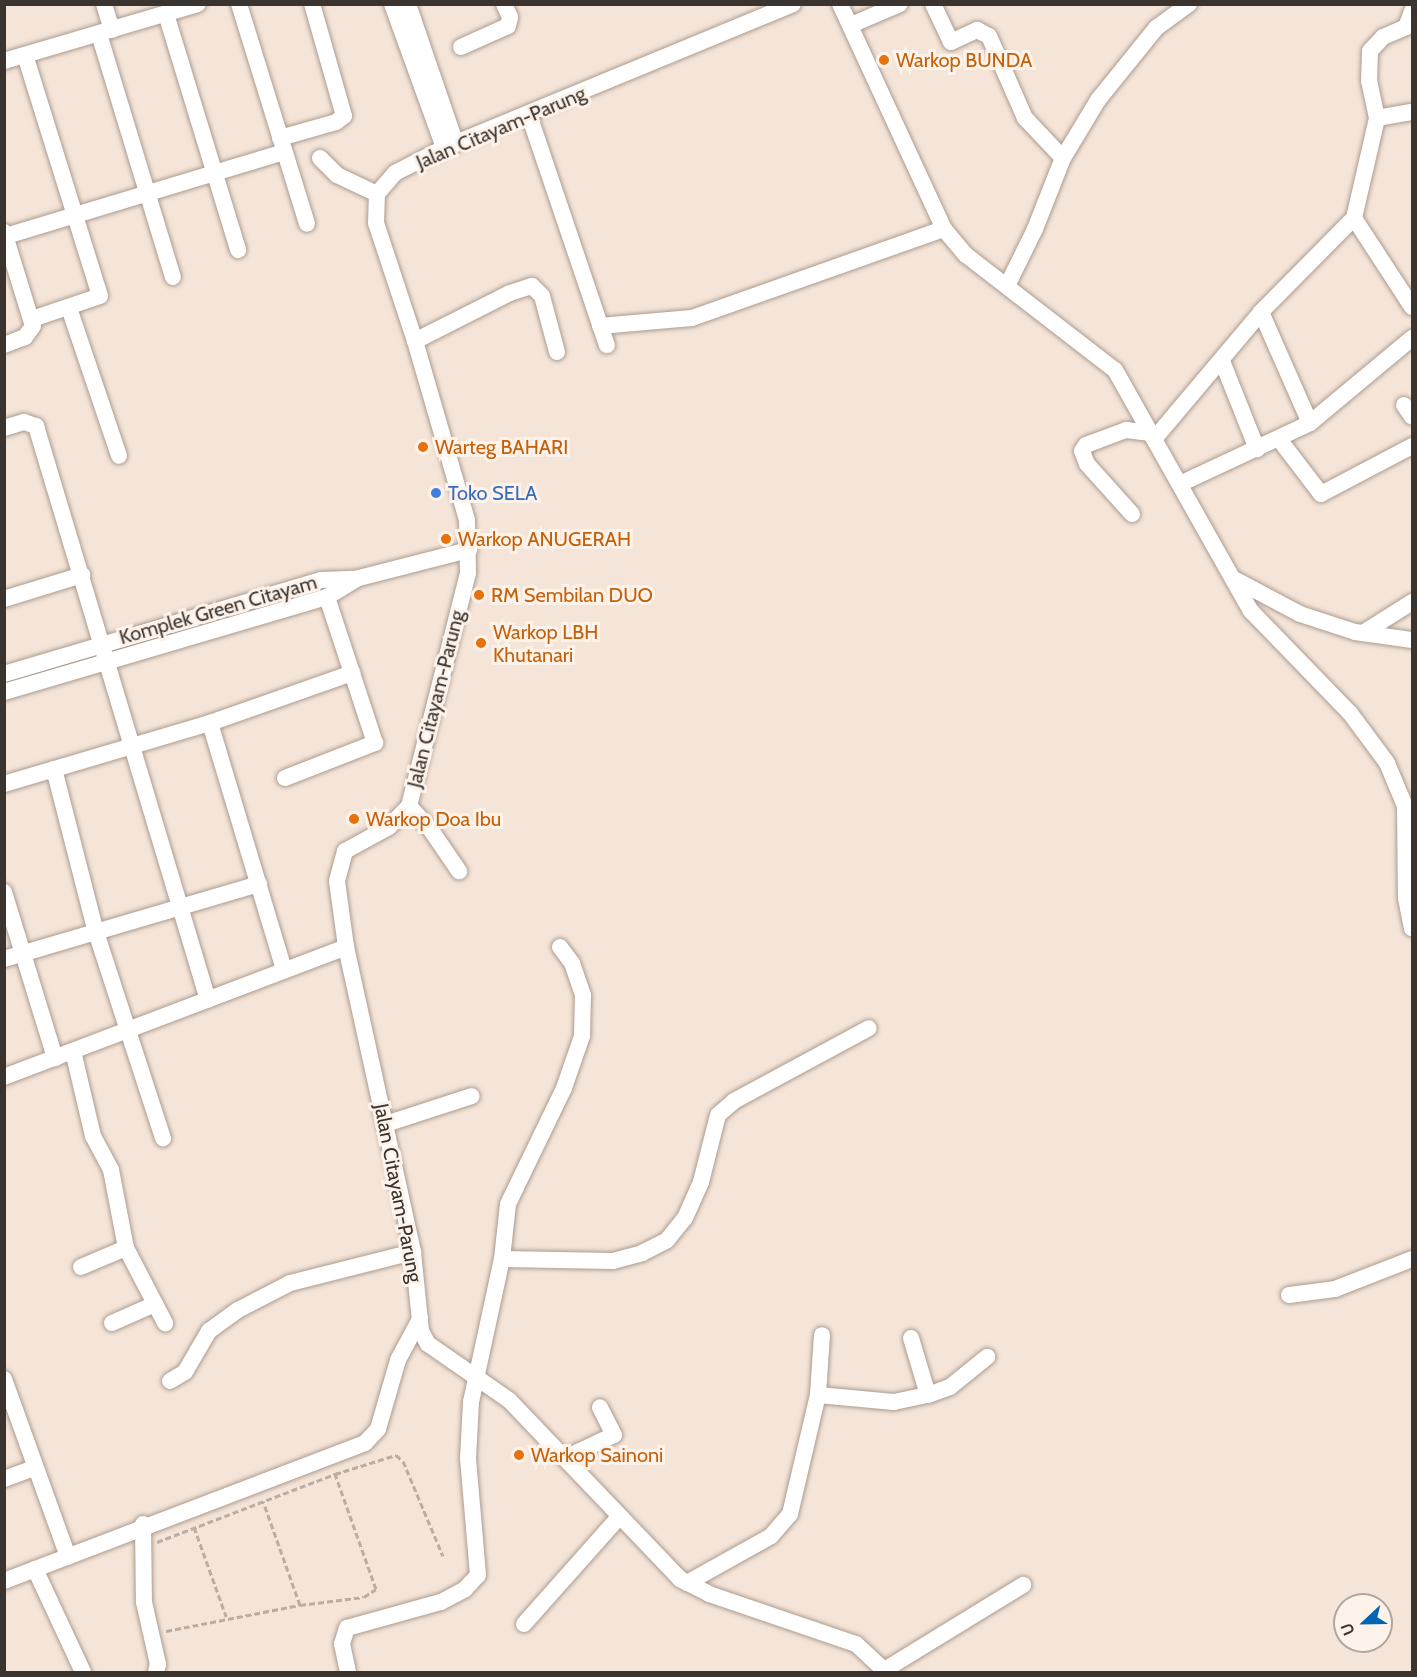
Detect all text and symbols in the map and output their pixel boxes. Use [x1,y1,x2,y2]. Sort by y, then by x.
place label: Warkop BUNDA [896,48,1032,72]
marker: Warkop BUNDA [877,53,891,67]
street label: Jalan Citayam-Parung [413,81,589,175]
place label: Warteg BAHARI [435,435,568,459]
marker: Warteg BAHARI [416,440,430,454]
place label: Toko SELA [448,481,537,505]
marker: Toko SELA [429,486,443,500]
place label: Warkop ANUGERAH [458,527,631,551]
marker: Warkop ANUGERAH [439,532,453,546]
street label: Komplek Green Citayam [116,570,320,650]
place label: RM Sembilan DUO [491,583,653,607]
marker: RM Sembilan DUO [472,588,486,602]
street label: Jalan Citayam-Parung [402,608,470,790]
place label: Warkop LBH Khutanari [493,620,598,667]
marker: Warkop LBH Khutanari [474,636,488,650]
place label: Warkop Doa Ibu [366,807,501,831]
marker: Warkop Doa Ibu [347,812,361,826]
street label: Jalan Citayam-Parung [369,1101,427,1285]
place label: Warkop Sainoni [531,1443,663,1467]
marker: Warkop Sainoni [512,1448,526,1462]
north arrow [1333,1593,1393,1653]
text: U [1337,1620,1359,1638]

